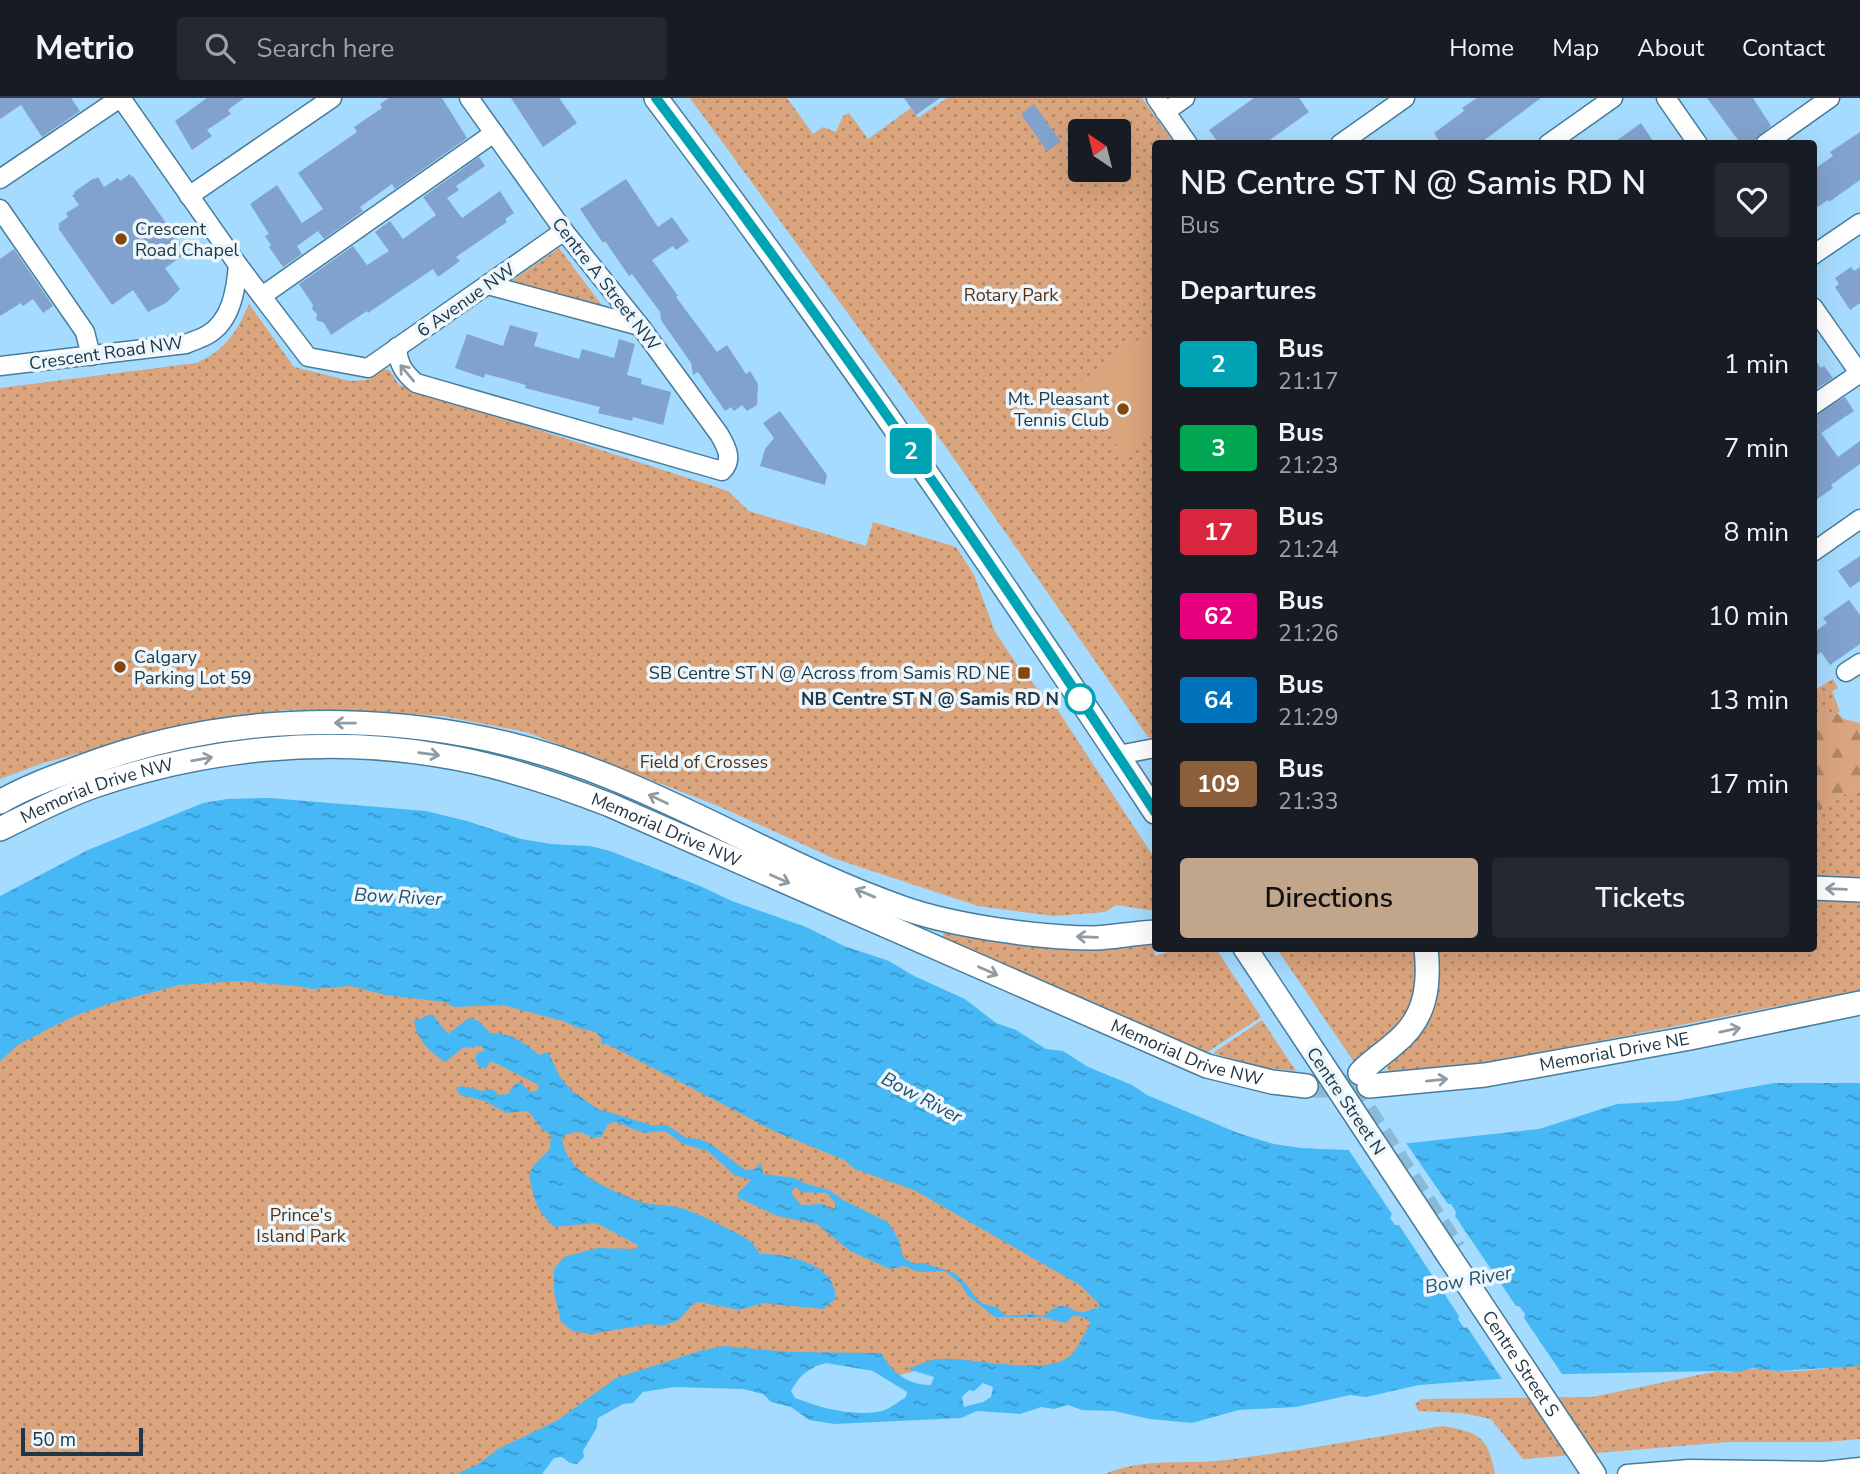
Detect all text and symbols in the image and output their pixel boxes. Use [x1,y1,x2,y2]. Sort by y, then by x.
search box [177,17,667,80]
text: Metrio [35,26,135,71]
icon: search [201,29,239,67]
text: Search here [257,31,394,66]
text: Home [1449,32,1514,64]
text: Map [1552,32,1599,64]
text: About [1637,32,1704,64]
text: Contact [1742,32,1825,64]
north arrow [1068,119,1130,182]
map controls [1068,119,1131,182]
text: NB Centre ST N @ Samis RD N [1180,161,1646,206]
button: heart [1715,163,1789,237]
text: Bus [1180,210,1220,241]
street label: Centre A Street NW [546,212,666,356]
place label: Crescent Road Chapel [135,217,239,262]
marker: Crescent Road Chapel [113,231,129,247]
street label: 6 Avenue NW [412,257,520,343]
text: Departures [1180,273,1316,308]
park label: Rotary Park [964,283,1059,307]
street label: Crescent Road NW [27,330,185,376]
text: Bus [1278,331,1324,366]
text: 1 min [1724,347,1789,382]
text: 2 [1211,348,1226,380]
one-way arrow [400,364,416,382]
text: 21:17 [1278,366,1338,397]
place label: Mt. Pleasant Tennis Club [1008,387,1110,432]
marker: Mt. Pleasant Tennis Club [1115,401,1131,417]
text: Bus [1278,415,1324,450]
line badge: 2 [888,428,934,474]
text: 7 min [1724,431,1789,466]
text: 3 [1211,432,1226,464]
text: 2 [904,435,918,467]
text: 21:23 [1278,450,1338,481]
text: Bus [1278,499,1324,534]
text: 8 min [1724,515,1789,550]
text: 17 [1204,516,1233,548]
text: 21:24 [1278,534,1338,565]
text: Bus [1278,583,1324,618]
text: 10 min [1708,599,1789,634]
text: 62 [1204,600,1233,632]
text: 21:26 [1278,618,1338,649]
place label: Calgary Parking Lot 59 [134,645,252,690]
marker: Calgary Parking Lot 59 [112,659,128,675]
place label: SB Centre ST N @ Across from Samis RD NE [649,661,1010,685]
marker: SB Centre ST N @ Across from Samis RD NE [1016,665,1032,681]
text: Bus [1278,667,1324,702]
text: 13 min [1708,683,1789,718]
marker: NB Centre ST N @ Samis RD N [1065,684,1095,714]
text: 64 [1204,684,1233,716]
place label: NB Centre ST N @ Samis RD N [801,687,1059,711]
text: 21:29 [1278,702,1338,733]
one-way arrow [333,717,356,730]
one-way arrow [417,747,439,760]
park label: Field of Crosses [640,750,768,774]
text: Bus [1278,751,1324,786]
street label: Memorial Drive NW [16,752,176,829]
one-way arrow [190,752,213,765]
text: 17 min [1708,767,1789,802]
text: 109 [1197,768,1240,800]
text: 21:33 [1278,786,1338,817]
street label: Memorial Drive NW [588,787,745,873]
one-way arrow [648,792,669,805]
button: Directions [1180,858,1478,938]
button: Tickets [1492,858,1789,938]
one-way arrow [769,873,790,886]
water label: Bow River [353,882,444,912]
one-way arrow [1825,883,1848,896]
one-way arrow [855,885,877,898]
one-way arrow [1076,930,1099,943]
one-way arrow [977,965,999,978]
street label: Memorial Drive NW [1107,1013,1266,1091]
one-way arrow [1718,1022,1741,1036]
street label: Memorial Drive NE [1538,1026,1691,1077]
street label: Centre Street N [1301,1042,1391,1160]
water label: Bow River [877,1066,967,1131]
one-way arrow [1425,1073,1447,1086]
park label: Prince's Island Park [256,1203,347,1248]
water label: Bow River [1423,1259,1515,1300]
street label: Centre Street S [1477,1306,1565,1422]
scale bar [21,1425,144,1457]
text: 50 m [32,1427,76,1453]

